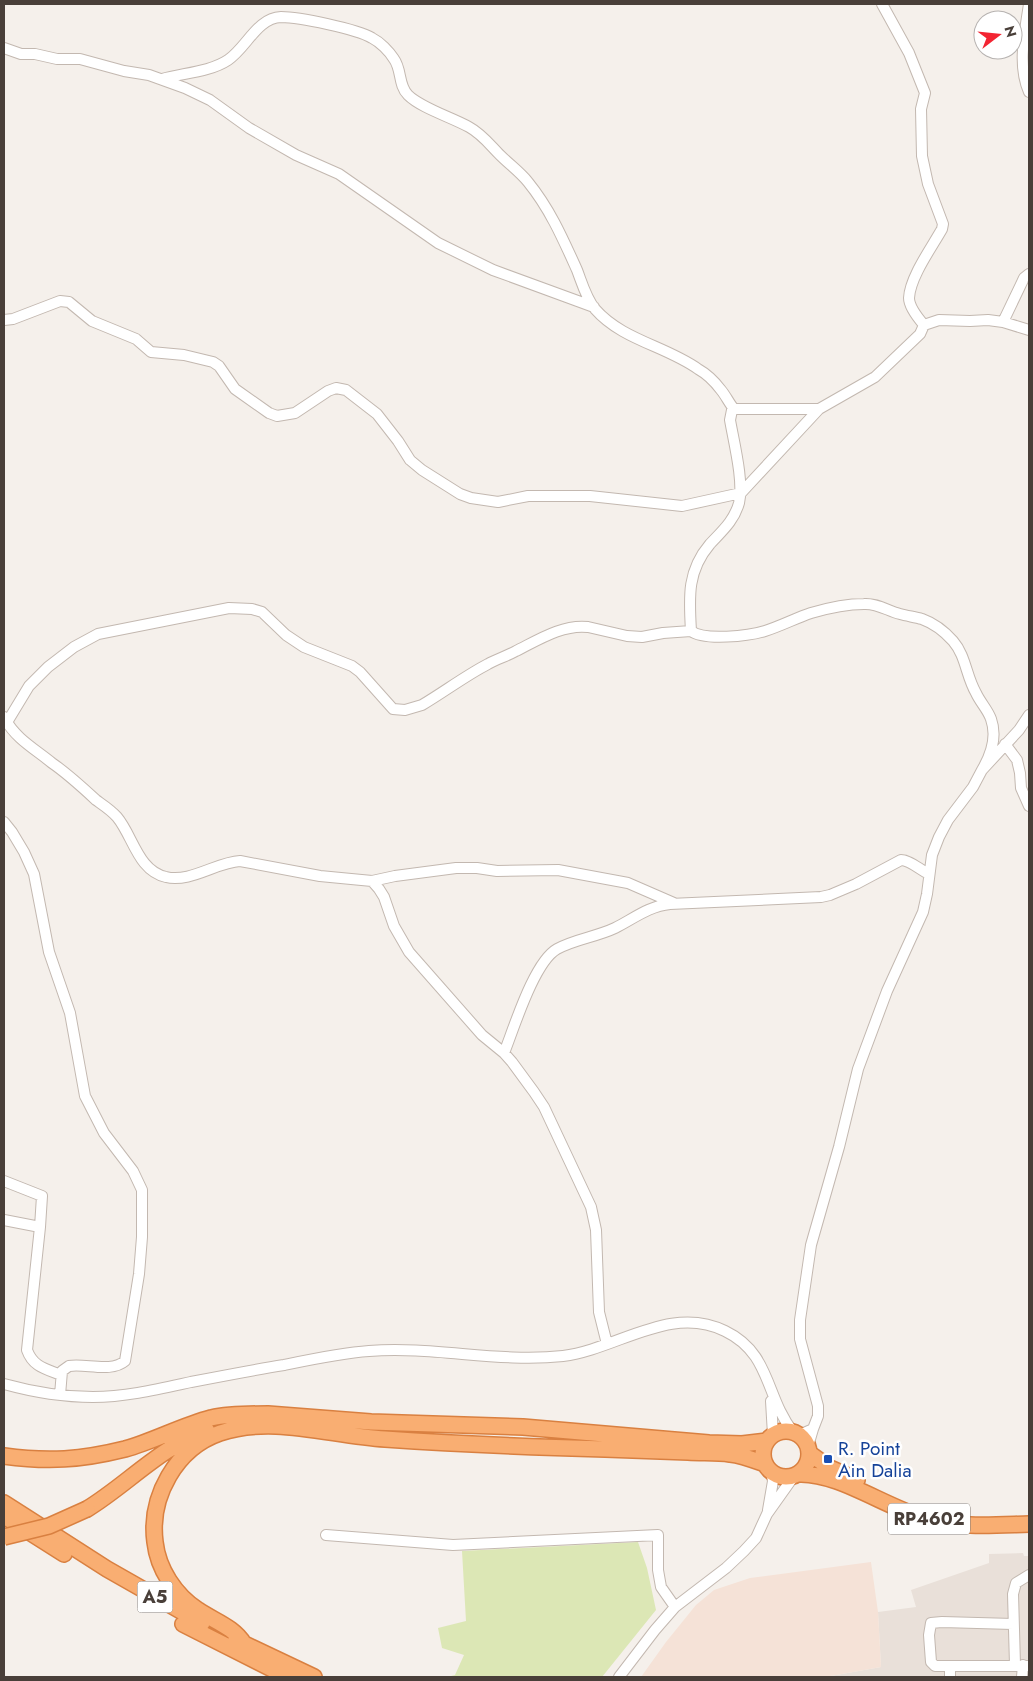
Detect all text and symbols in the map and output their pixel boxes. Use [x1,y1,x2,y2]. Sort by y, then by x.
north arrow [973,10,1023,60]
text: N [999,23,1022,40]
place label: R. Point Ain Dalia [838,1435,912,1484]
marker: R. Point Ain Dalia [822,1453,834,1465]
road number: RP4602 [888,1504,970,1535]
road number: A5 [138,1581,172,1612]

